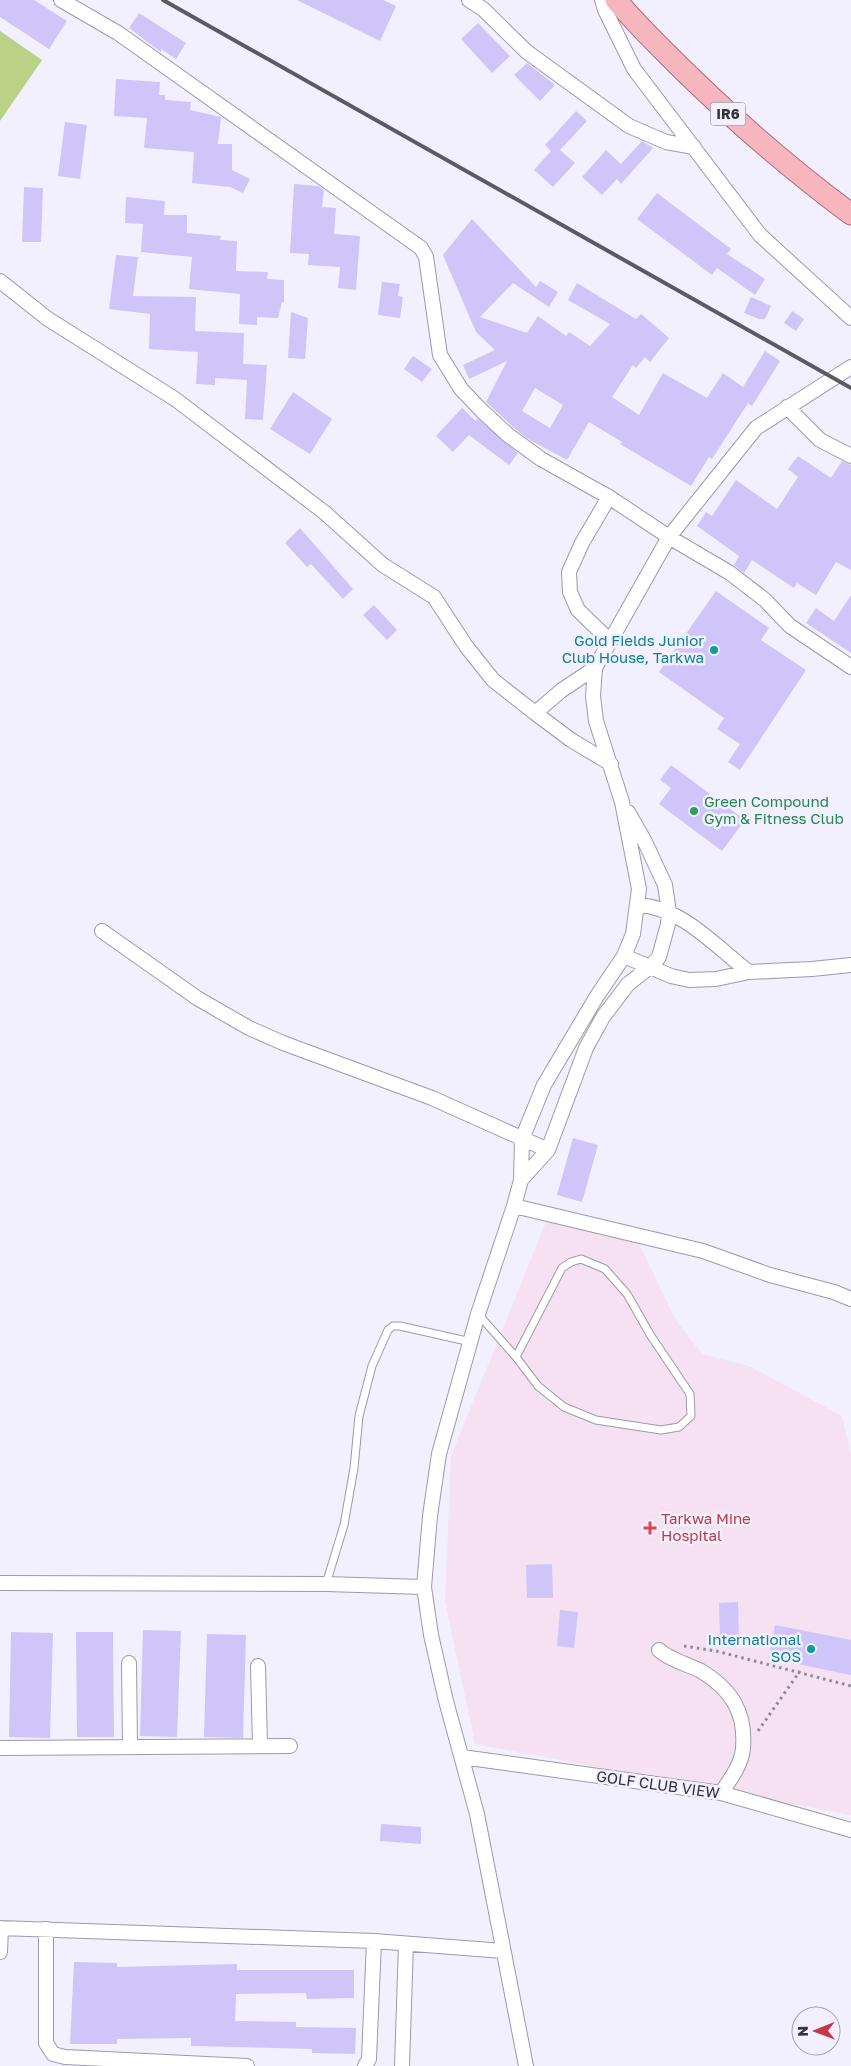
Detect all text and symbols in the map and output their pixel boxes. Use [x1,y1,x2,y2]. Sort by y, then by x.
road number: IR6 [710,102,746,126]
place label: Gold Fields Junior Club House, Tarkwa [562,631,704,666]
marker: Gold Fields Junior Club House, Tarkwa [708,644,720,656]
place label: Green Compound Gym & Fitness Club [704,792,844,827]
marker: Green Compound Gym & Fitness Club [688,805,700,817]
place label: Tarkwa Mine Hospital [661,1509,751,1544]
marker: Tarkwa Mine Hospital [643,1521,657,1535]
place label: International SOS [708,1630,801,1665]
marker: International SOS [805,1643,817,1655]
street label: GOLF CLUB VIEW [595,1766,721,1802]
north arrow [791,2006,841,2056]
text: N [794,2026,811,2037]

